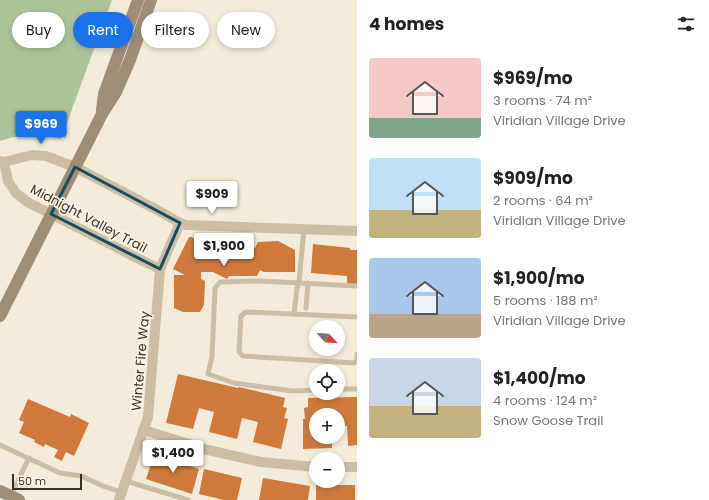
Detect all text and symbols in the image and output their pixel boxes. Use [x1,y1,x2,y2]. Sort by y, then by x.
chip: Buy [12,12,65,48]
chip: Rent [73,12,133,48]
chip: Filters [141,12,209,48]
chip: New [217,12,275,48]
text: 4 homes [369,12,444,36]
icon: filters [675,13,697,35]
text: $969/mo [493,66,572,90]
icon: home [401,74,449,122]
text: 3 rooms · 74 m² [493,91,592,110]
pin: $969 [17,111,65,145]
text: Viridian Village Drive [493,111,626,130]
text: $969 [25,114,57,133]
text: $909/mo [493,166,573,190]
icon: home [401,174,449,222]
street label: Midnight Valley Trail [27,180,151,257]
pin: $909 [188,181,236,215]
text: $909 [195,184,229,203]
text: 2 rooms · 64 m² [493,191,593,210]
text: Viridian Village Drive [493,211,626,230]
pin: $1,900 [191,233,257,267]
text: $1,900 [203,236,245,255]
text: $1,900/mo [493,266,585,290]
icon: home [401,274,449,322]
text: 5 rooms · 188 m² [493,291,598,310]
street label: Winter Fire Way [127,310,154,412]
text: Viridian Village Drive [493,311,626,330]
north arrow [309,320,345,356]
map controls [309,320,345,488]
button: locate [309,364,345,400]
text: $1,400/mo [493,366,586,390]
icon: home [401,374,449,422]
text: 4 rooms · 124 m² [493,391,597,410]
button: + [309,408,345,444]
text: Snow Goose Trail [493,411,604,430]
pin: $1,400 [140,440,206,474]
text: $1,400 [152,443,194,462]
button: − [309,452,345,488]
scale bar [12,472,82,491]
text: 50 m [18,473,46,489]

